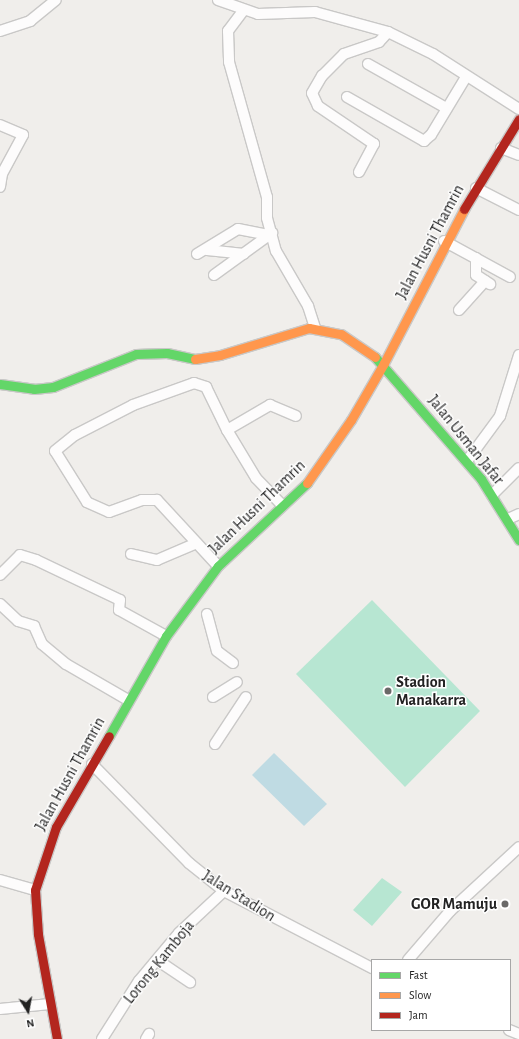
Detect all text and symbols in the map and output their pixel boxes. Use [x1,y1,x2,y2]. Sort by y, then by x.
street label: Jalan Husni Thamrin [392,181,468,303]
street label: Jalan Usman Jafar [424,391,508,489]
street label: Jalan Husni Thamrin [205,456,309,558]
place label: Stadion Manakarra [396,672,466,710]
marker: Stadion Manakarra [383,686,393,696]
street label: Jalan Husni Thamrin [31,714,109,834]
street label: Jalan Stadion [199,866,279,926]
place label: GOR Mamuju [411,894,497,914]
marker: GOR Mamuju [500,899,510,909]
street label: Lorong Kamboja [119,916,199,1008]
legend [371,959,511,1031]
text: Fast [409,969,428,981]
text: Slow [409,989,431,1001]
north arrow [8,991,48,1031]
text: Jam [409,1009,428,1021]
text: N [26,1017,35,1029]

